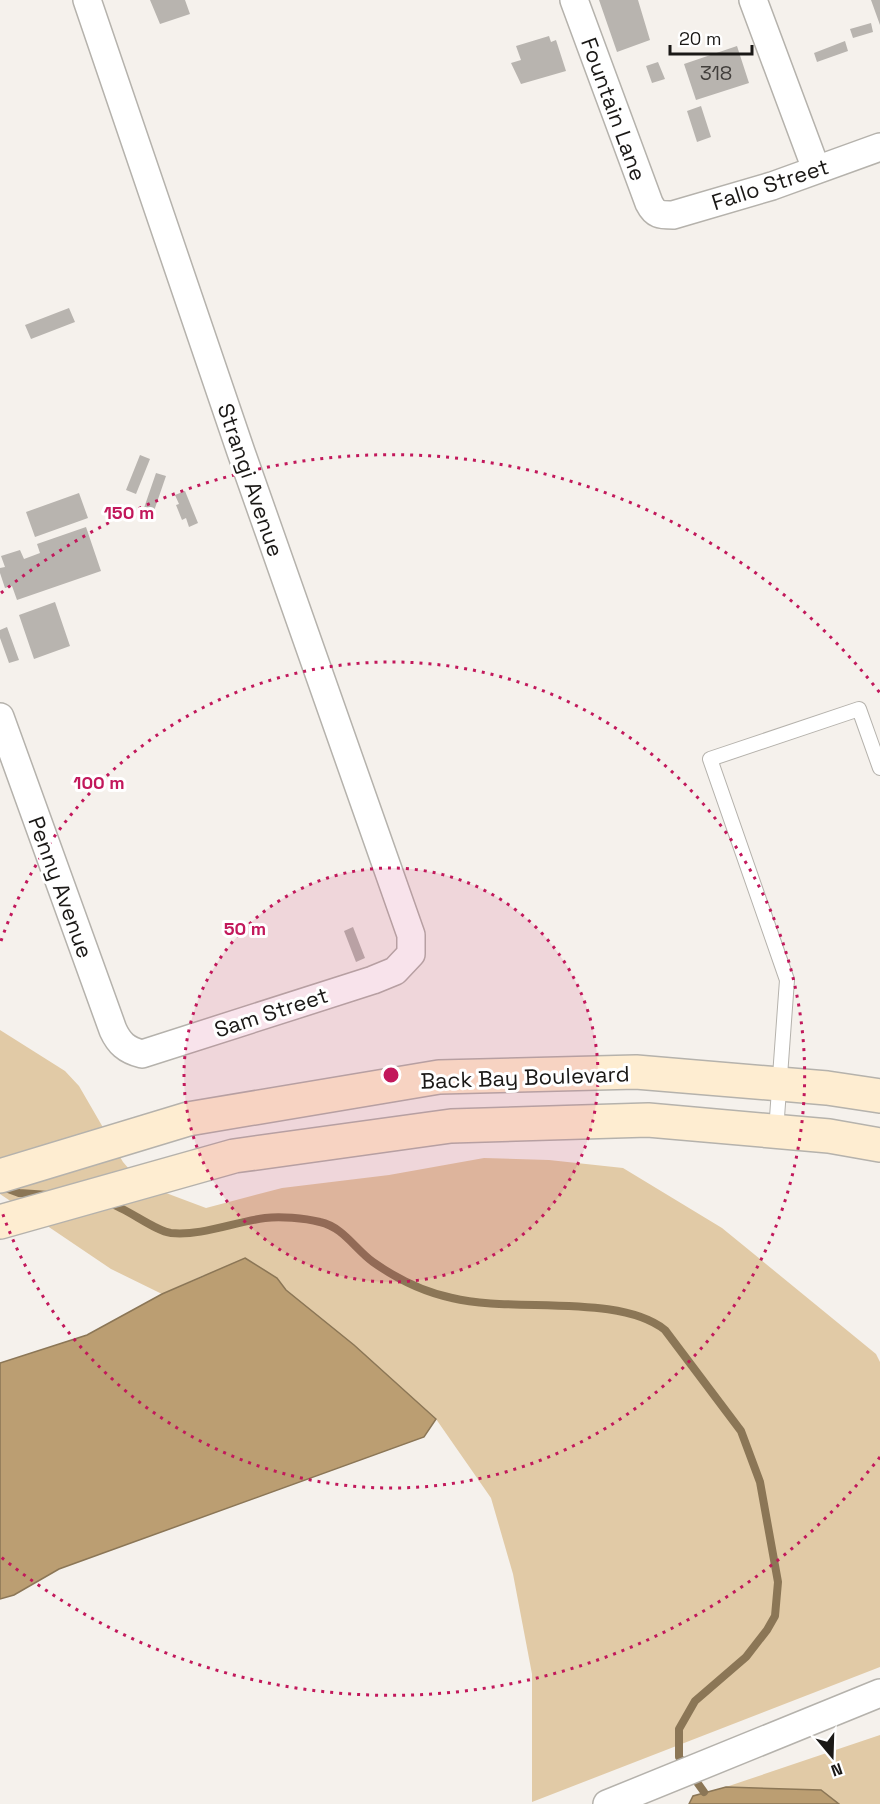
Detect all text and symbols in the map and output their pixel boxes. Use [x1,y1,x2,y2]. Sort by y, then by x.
scale bar [670,18,752,56]
text: 20 m [679,27,722,50]
street label: Fountain Lane [575,34,653,184]
house number: 318 [700,60,732,86]
street label: Fallo Street [708,152,832,216]
street label: Strangi Avenue [212,400,290,560]
text: 150 m [104,501,154,524]
text: 100 m [73,771,125,794]
street label: Penny Avenue [22,812,100,962]
text: 50 m [224,917,266,940]
street label: Sam Street [211,980,331,1044]
street label: Back Bay Boulevard [420,1059,630,1095]
centre of rings [381,1065,401,1085]
north arrow [802,1726,862,1786]
text: N [828,1758,845,1781]

